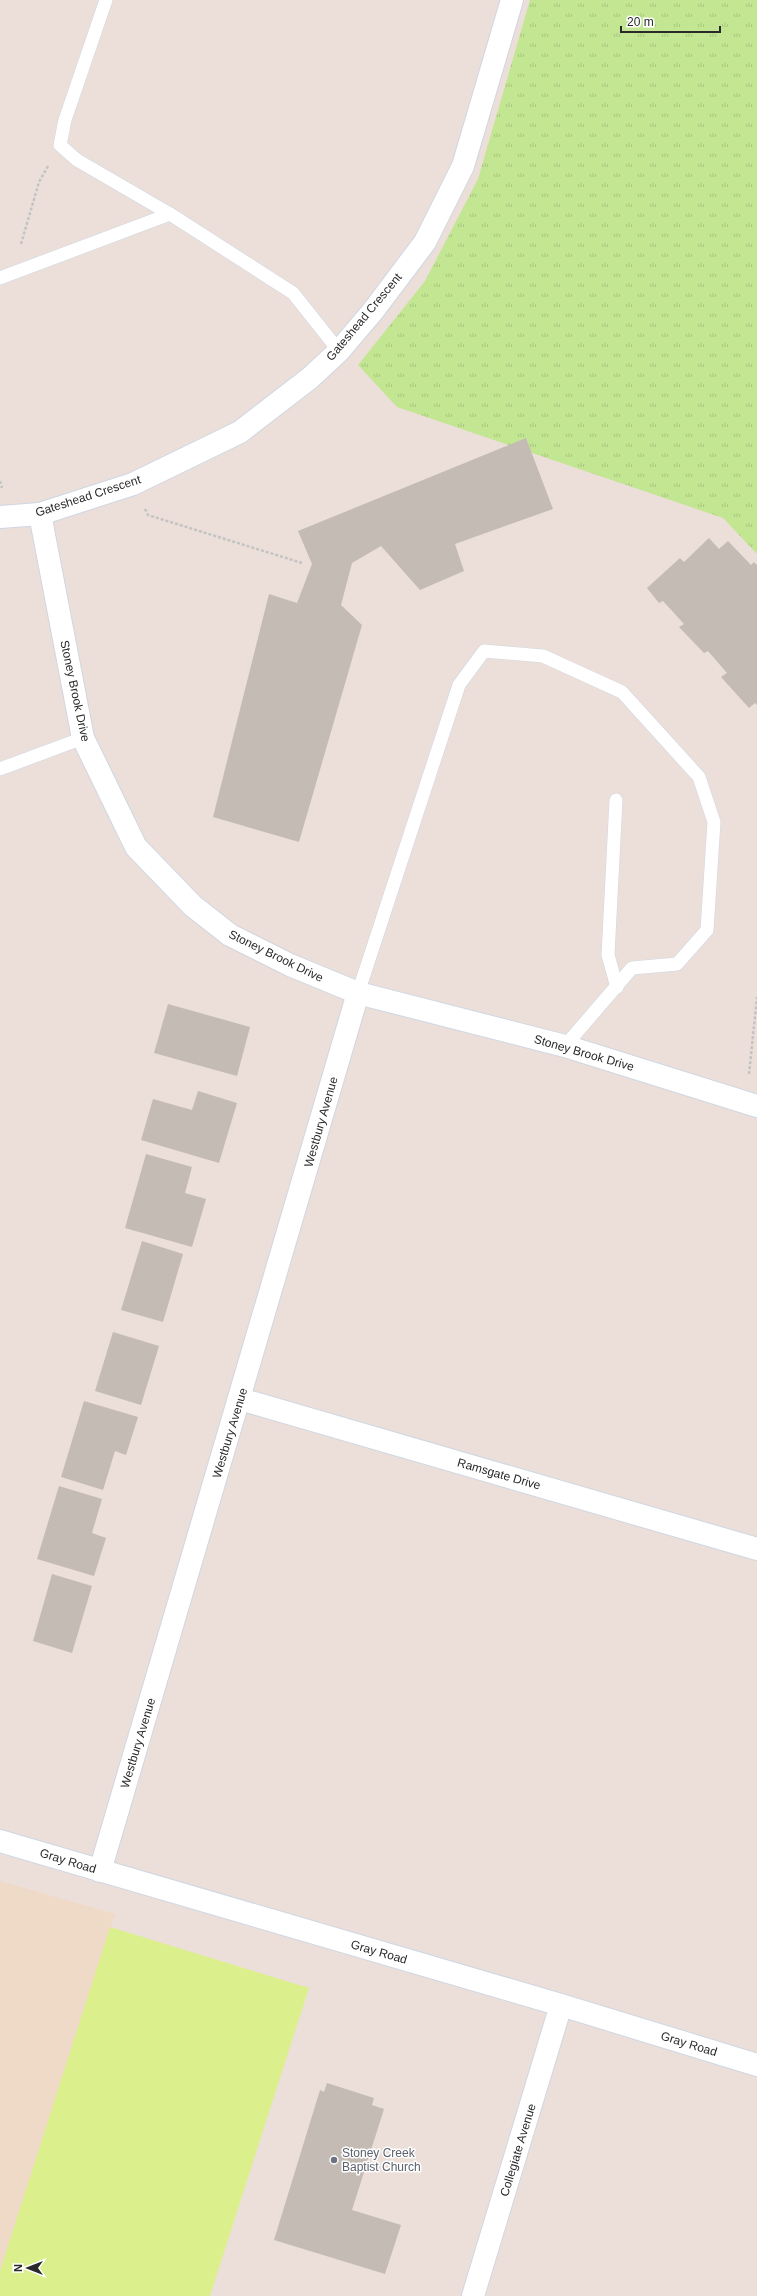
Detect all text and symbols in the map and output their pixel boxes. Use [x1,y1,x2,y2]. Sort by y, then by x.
scale bar [621,8,720,34]
text: 20 m [627,15,654,29]
street label: Gateshead Crescent [323,270,405,364]
street label: Gateshead Crescent [33,472,143,520]
street label: Stoney Brook Drive [57,639,93,743]
street label: Stoney Brook Drive [226,927,326,985]
street label: Stoney Brook Drive [532,1032,636,1074]
street label: Westbury Avenue [301,1075,341,1169]
street label: Westbury Avenue [210,1386,250,1480]
street label: Ramsgate Drive [456,1455,543,1493]
street label: Westbury Avenue [118,1696,158,1790]
street label: Gray Road [38,1846,98,1876]
street label: Gray Road [349,1937,409,1967]
street label: Gray Road [659,2029,719,2059]
street label: Collegiate Avenue [497,2101,539,2198]
place label: Stoney Creek Baptist Church [342,2146,421,2174]
marker: Stoney Creek Baptist Church [329,2155,339,2165]
north arrow [8,2248,48,2288]
text: N [12,2264,24,2272]

